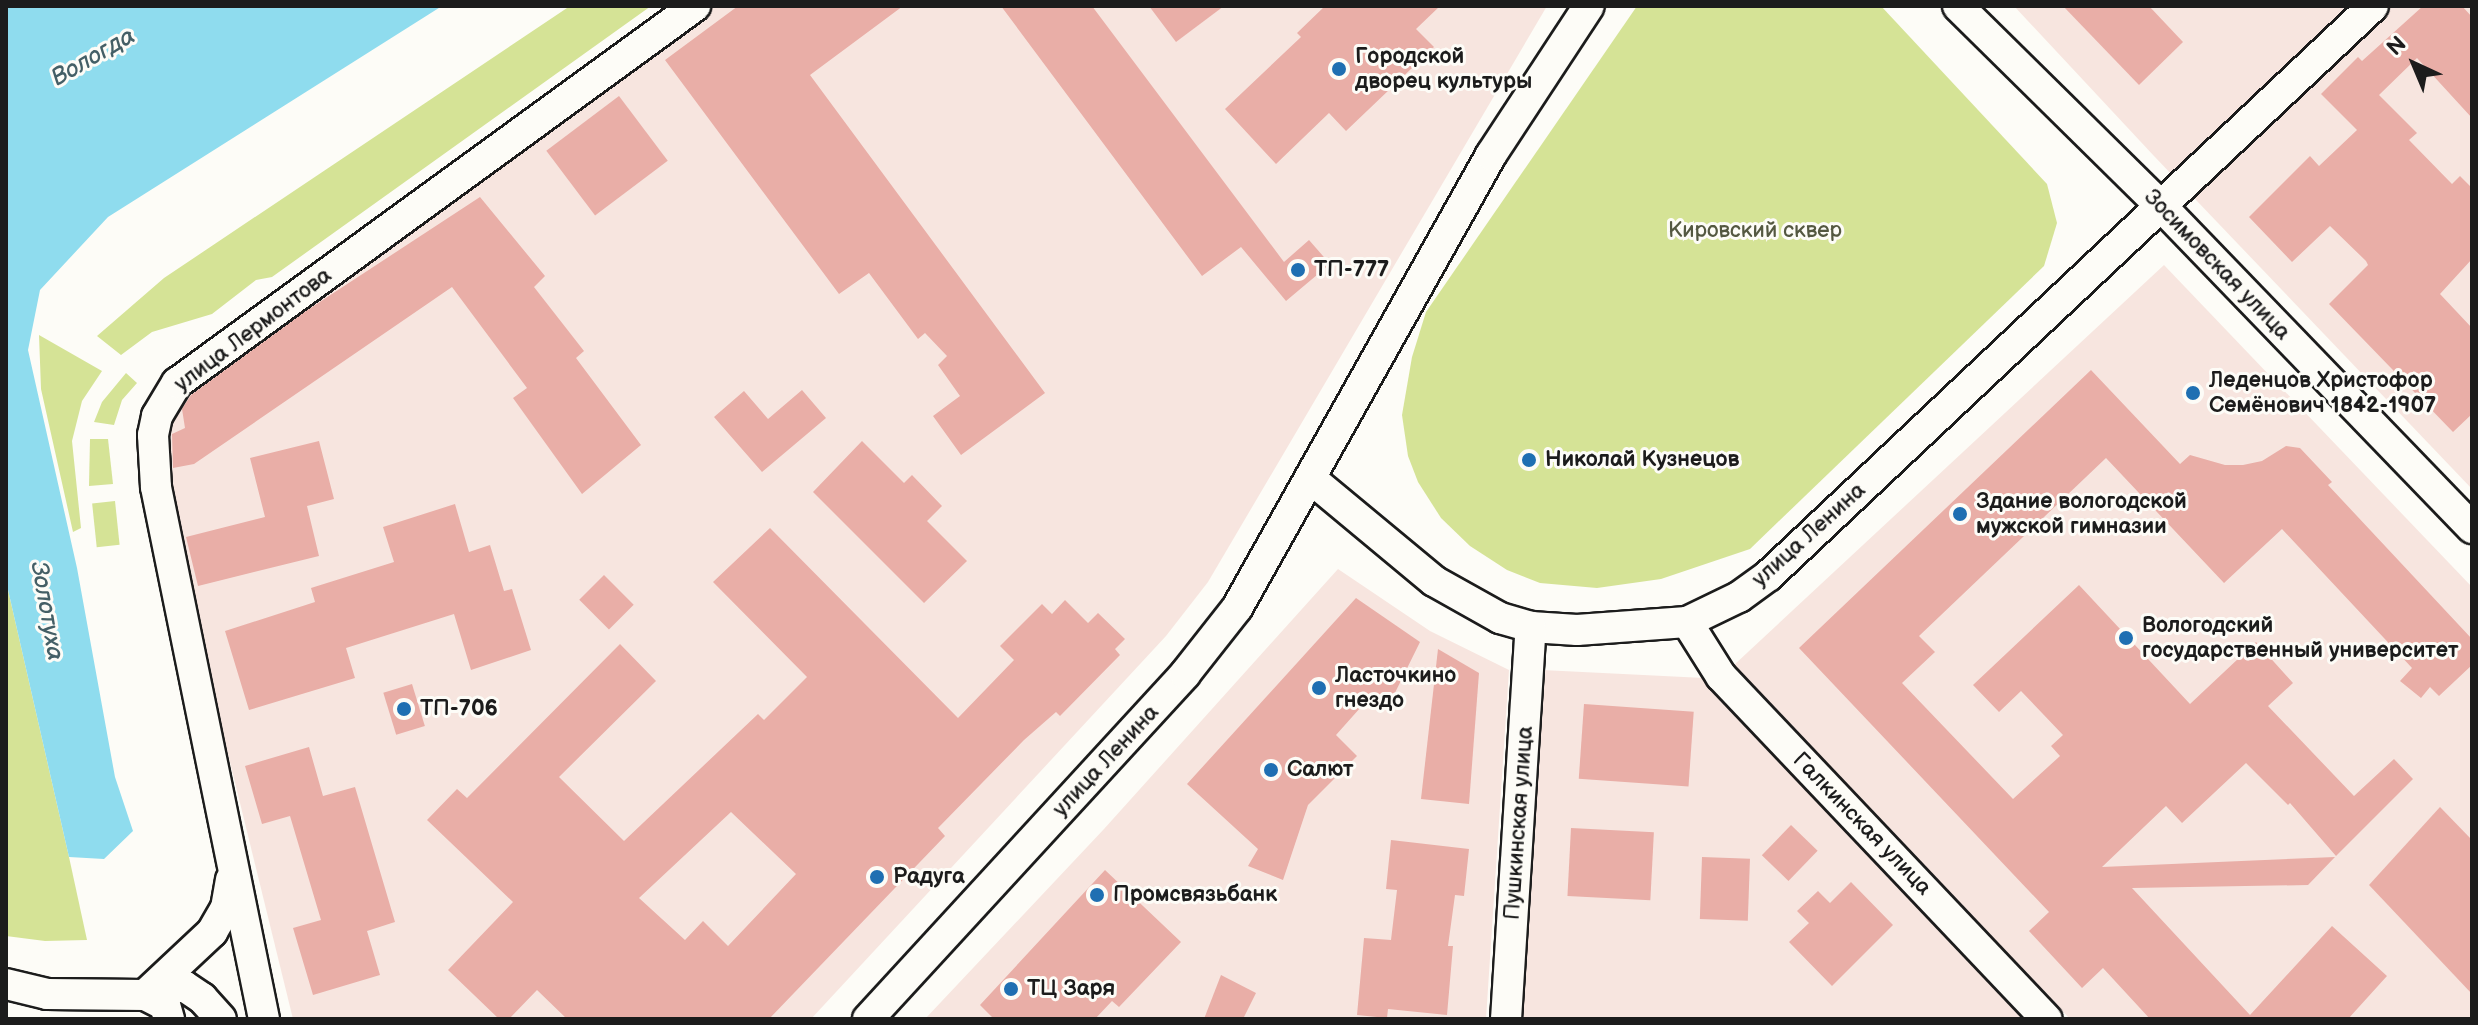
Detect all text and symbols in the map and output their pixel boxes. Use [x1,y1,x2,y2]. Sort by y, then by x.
water label: Вологда [46,21,140,93]
north arrow [2374,24,2454,104]
text: N [2382,31,2412,62]
place label: Городской дворец культуры [1355,43,1532,94]
marker: Городской дворец культуры [1330,60,1348,78]
street label: Зосимовская улица [2138,184,2296,346]
park label: Кировский сквер [1668,218,1842,244]
place label: ТП-777 [1314,257,1389,283]
marker: ТП-777 [1289,261,1307,279]
street label: улица Лермонтова [169,262,337,398]
place label: Леденцов Христофор Семёнович 1842-1907 [2209,367,2436,418]
marker: Леденцов Христофор Семёнович 1842-1907 [2184,384,2202,402]
place label: Николай Кузнецов [1545,447,1740,473]
marker: Николай Кузнецов [1520,451,1538,469]
street label: улица Ленина [1747,477,1871,593]
place label: Здание вологодской мужской гимназии [1976,488,2187,540]
marker: Здание вологодской мужской гимназии [1951,505,1969,523]
water label: Золотуха [24,559,70,663]
place label: Вологодский государственный университет [2142,612,2458,664]
marker: Вологодский государственный университет [2117,629,2135,647]
place label: Ласточкино гнездо [1335,662,1456,714]
marker: Ласточкино гнездо [1310,679,1328,697]
place label: ТП-706 [420,696,498,722]
marker: ТП-706 [395,700,413,718]
street label: улица Ленина [1048,700,1164,822]
street label: Пушкинская улица [1499,725,1539,921]
street label: Галкинская улица [1787,747,1937,901]
place label: Салют [1287,757,1354,783]
marker: Салют [1262,761,1280,779]
place label: Радуга [893,864,965,890]
marker: Радуга [868,868,886,886]
place label: Промсвязьбанк [1113,882,1277,908]
marker: Промсвязьбанк [1088,886,1106,904]
place label: ТЦ Заря [1027,976,1115,1002]
marker: ТЦ Заря [1002,980,1020,998]

